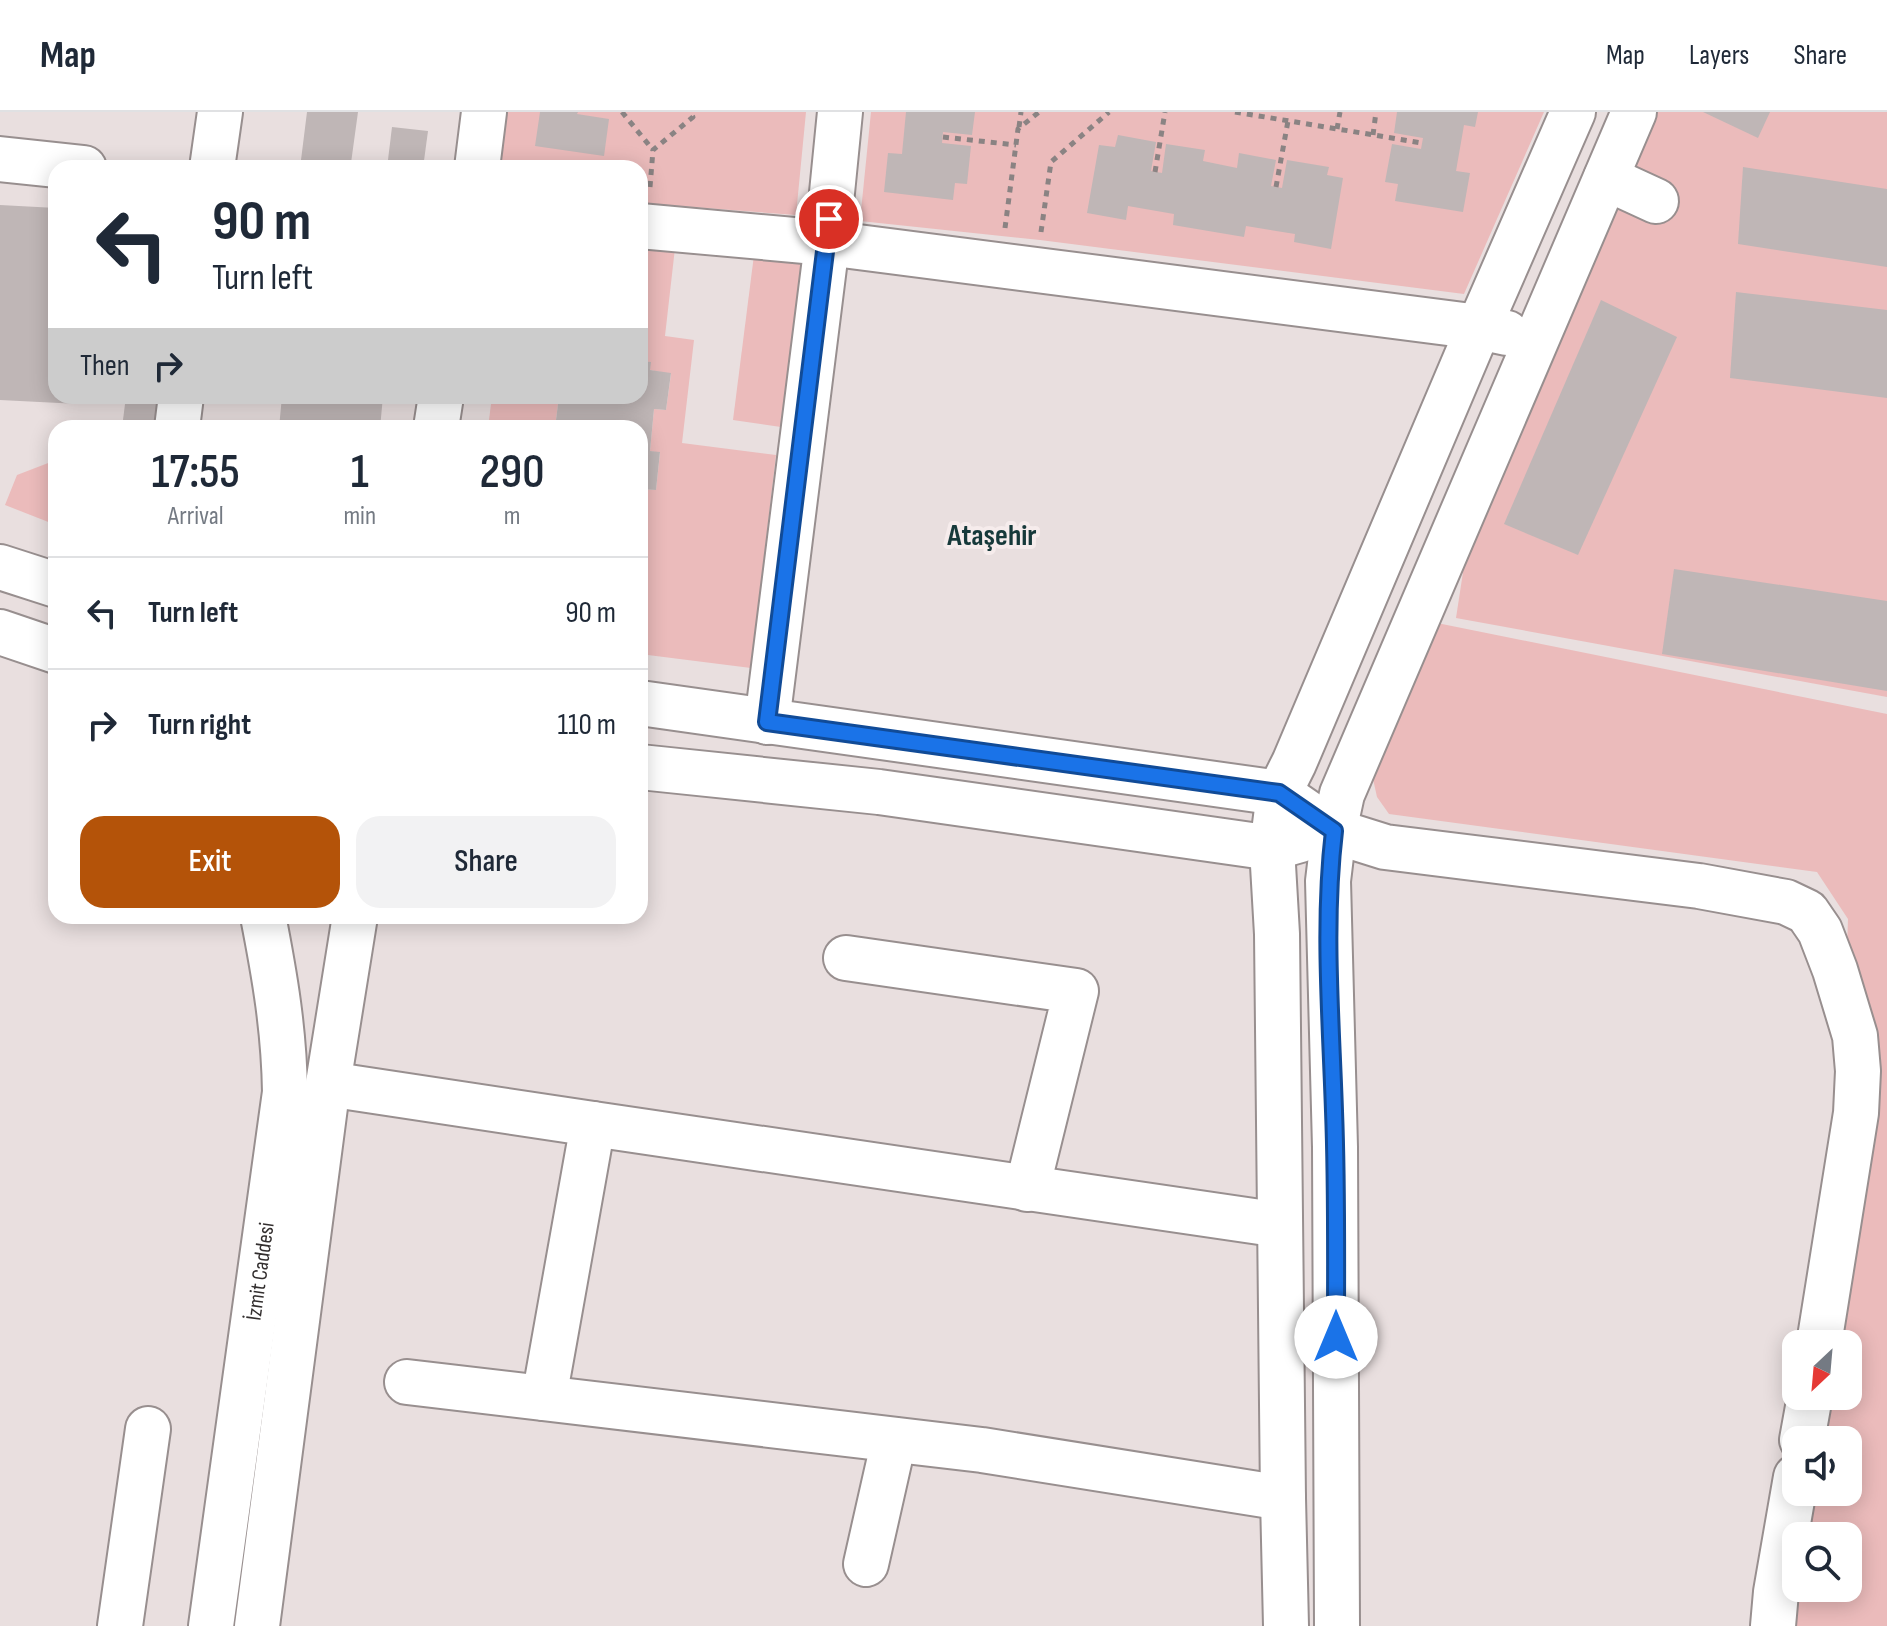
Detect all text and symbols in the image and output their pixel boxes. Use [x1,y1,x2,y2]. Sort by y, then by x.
text: Map [40,33,96,78]
text: Map [1606,39,1645,72]
text: Layers [1689,39,1749,72]
text: Share [1793,39,1847,72]
pin [795,185,863,253]
text: 90 m [212,189,311,256]
icon: left [80,192,184,296]
icon: arrive [807,197,851,241]
text: Turn left [212,257,313,300]
icon: right [146,344,190,388]
text: Then [80,348,130,384]
text: 17:55 [152,444,240,501]
text: 1 [351,444,369,501]
text: 290 [480,444,544,501]
text: Arrival [168,501,224,532]
text: min [343,501,376,532]
text: m [504,501,520,532]
district label: Ataşehir [946,518,1037,554]
icon: left [80,591,124,635]
text: Turn left [148,595,238,631]
text: 90 m [565,595,616,631]
icon: right [80,703,124,747]
text: Turn right [148,707,251,743]
text: 110 m [558,707,616,743]
button: Exit [80,816,340,908]
button: Share [356,816,616,908]
street label: İzmit Caddesi [240,1221,280,1322]
position arrow [1294,1295,1378,1379]
north arrow [1782,1330,1862,1410]
map controls [1782,1330,1862,1602]
button: sound [1782,1426,1862,1506]
button: search [1782,1522,1862,1602]

